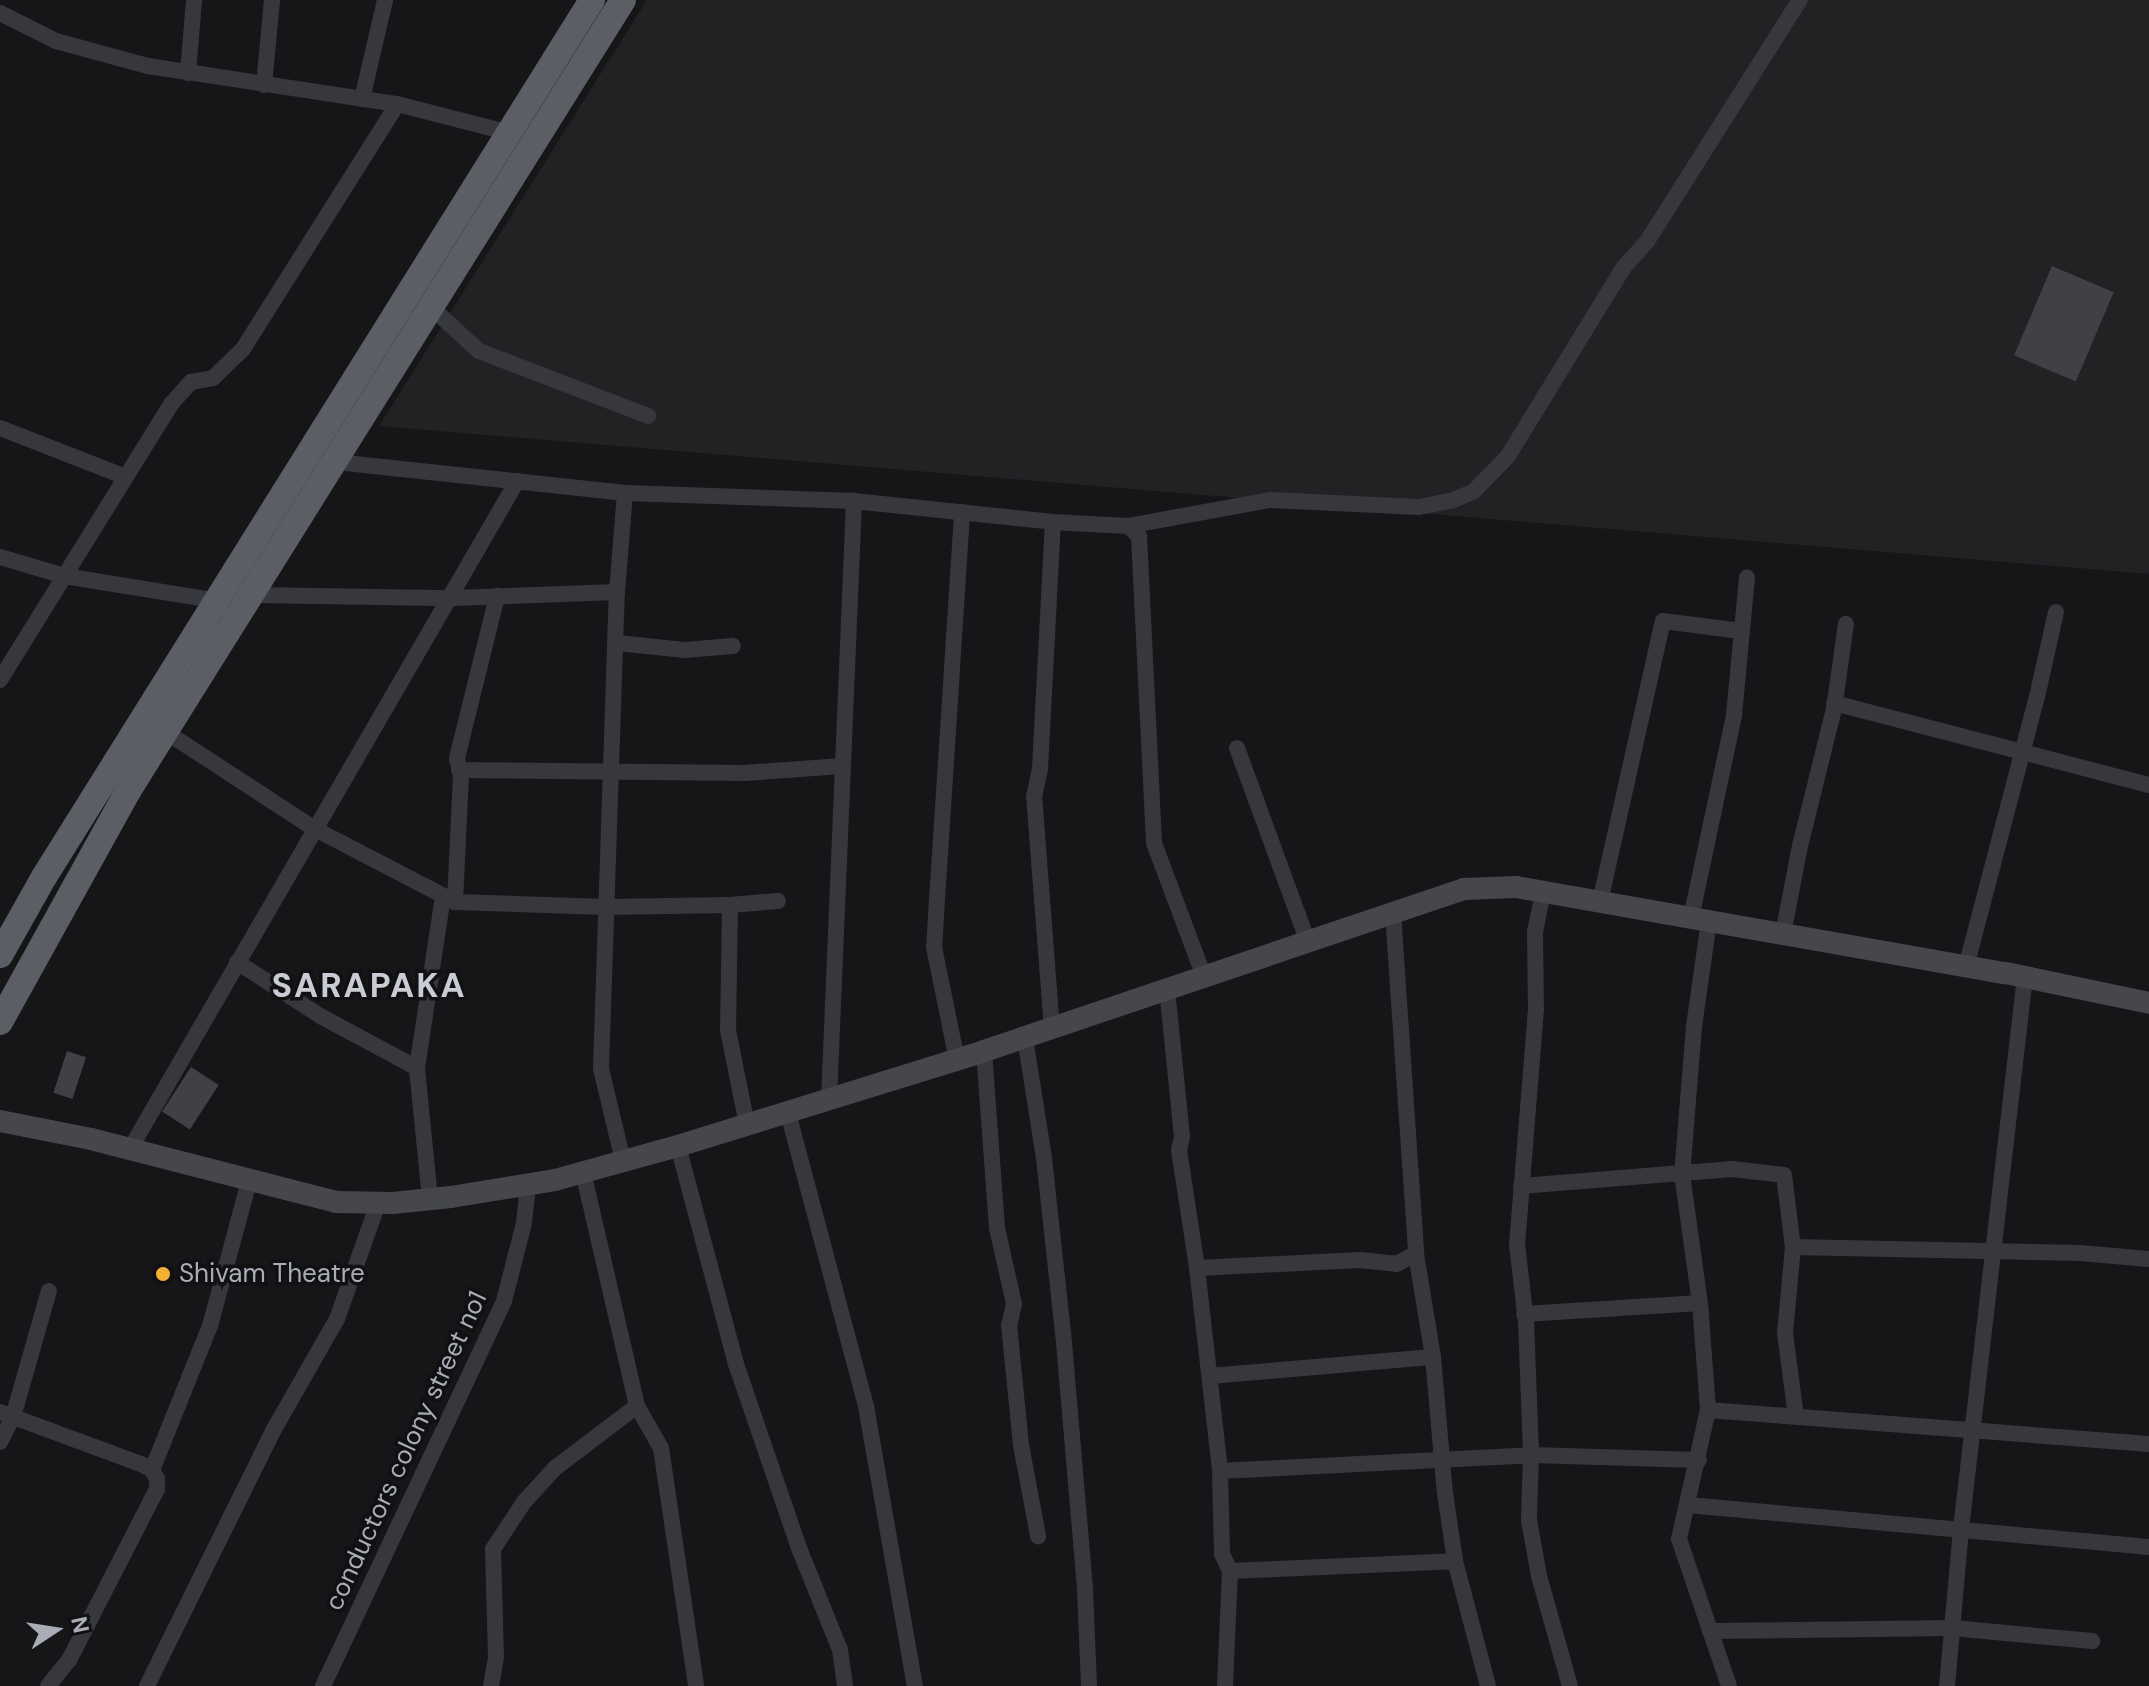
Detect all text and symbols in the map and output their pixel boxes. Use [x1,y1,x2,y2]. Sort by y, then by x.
district label: SARAPAKA [271,966,467,1006]
place label: Shivam Theatre [179,1258,365,1290]
marker: Shivam Theatre [154,1265,172,1283]
street label: conductors colony street no1 [318,1286,494,1616]
north arrow [16,1590,96,1670]
text: N [64,1614,96,1636]

